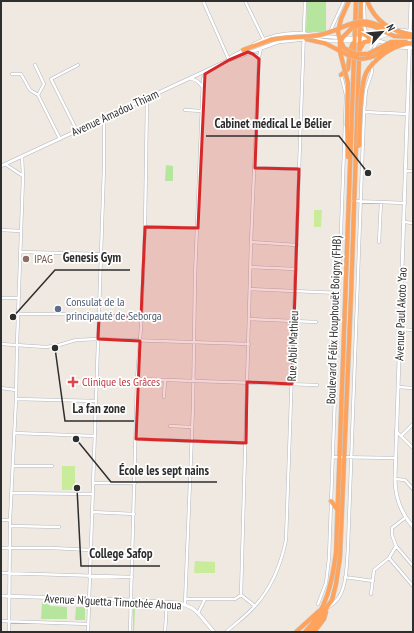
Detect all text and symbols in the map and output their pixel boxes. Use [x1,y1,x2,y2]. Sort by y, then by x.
north arrow [362,12,402,52]
text: N [383,22,399,33]
street label: Avenue Amadou Thiam [69,86,161,139]
callout: Cabinet médical Le Bélier [206,111,339,136]
text: Cabinet médical Le Bélier [214,115,332,132]
street label: Boulevard Félix Houphouët Boigny (FHB) [323,235,344,404]
callout: Genesis Gym [55,245,130,270]
text: Genesis Gym [63,249,122,266]
place label: IPAG [34,251,53,266]
marker: IPAG [21,254,31,264]
street label: Avenue Paul Akoto Yao [391,267,410,361]
place label: Consulat de la principauté de Seborga [66,294,162,323]
marker: Consulat de la principauté de Seborga [53,304,63,314]
street label: Rue Abli Mathieu [284,310,301,382]
place label: Clinique les Grâces [82,374,160,389]
marker: Clinique les Grâces [67,376,79,388]
callout: La fan zone [65,396,134,421]
text: La fan zone [73,400,126,417]
callout: École les sept nains [111,457,217,482]
text: École les sept nains [119,462,209,479]
callout: College Safop [81,541,160,566]
text: College Safop [89,545,153,562]
street label: Avenue N'guetta Timothée Ahoua [44,590,182,613]

